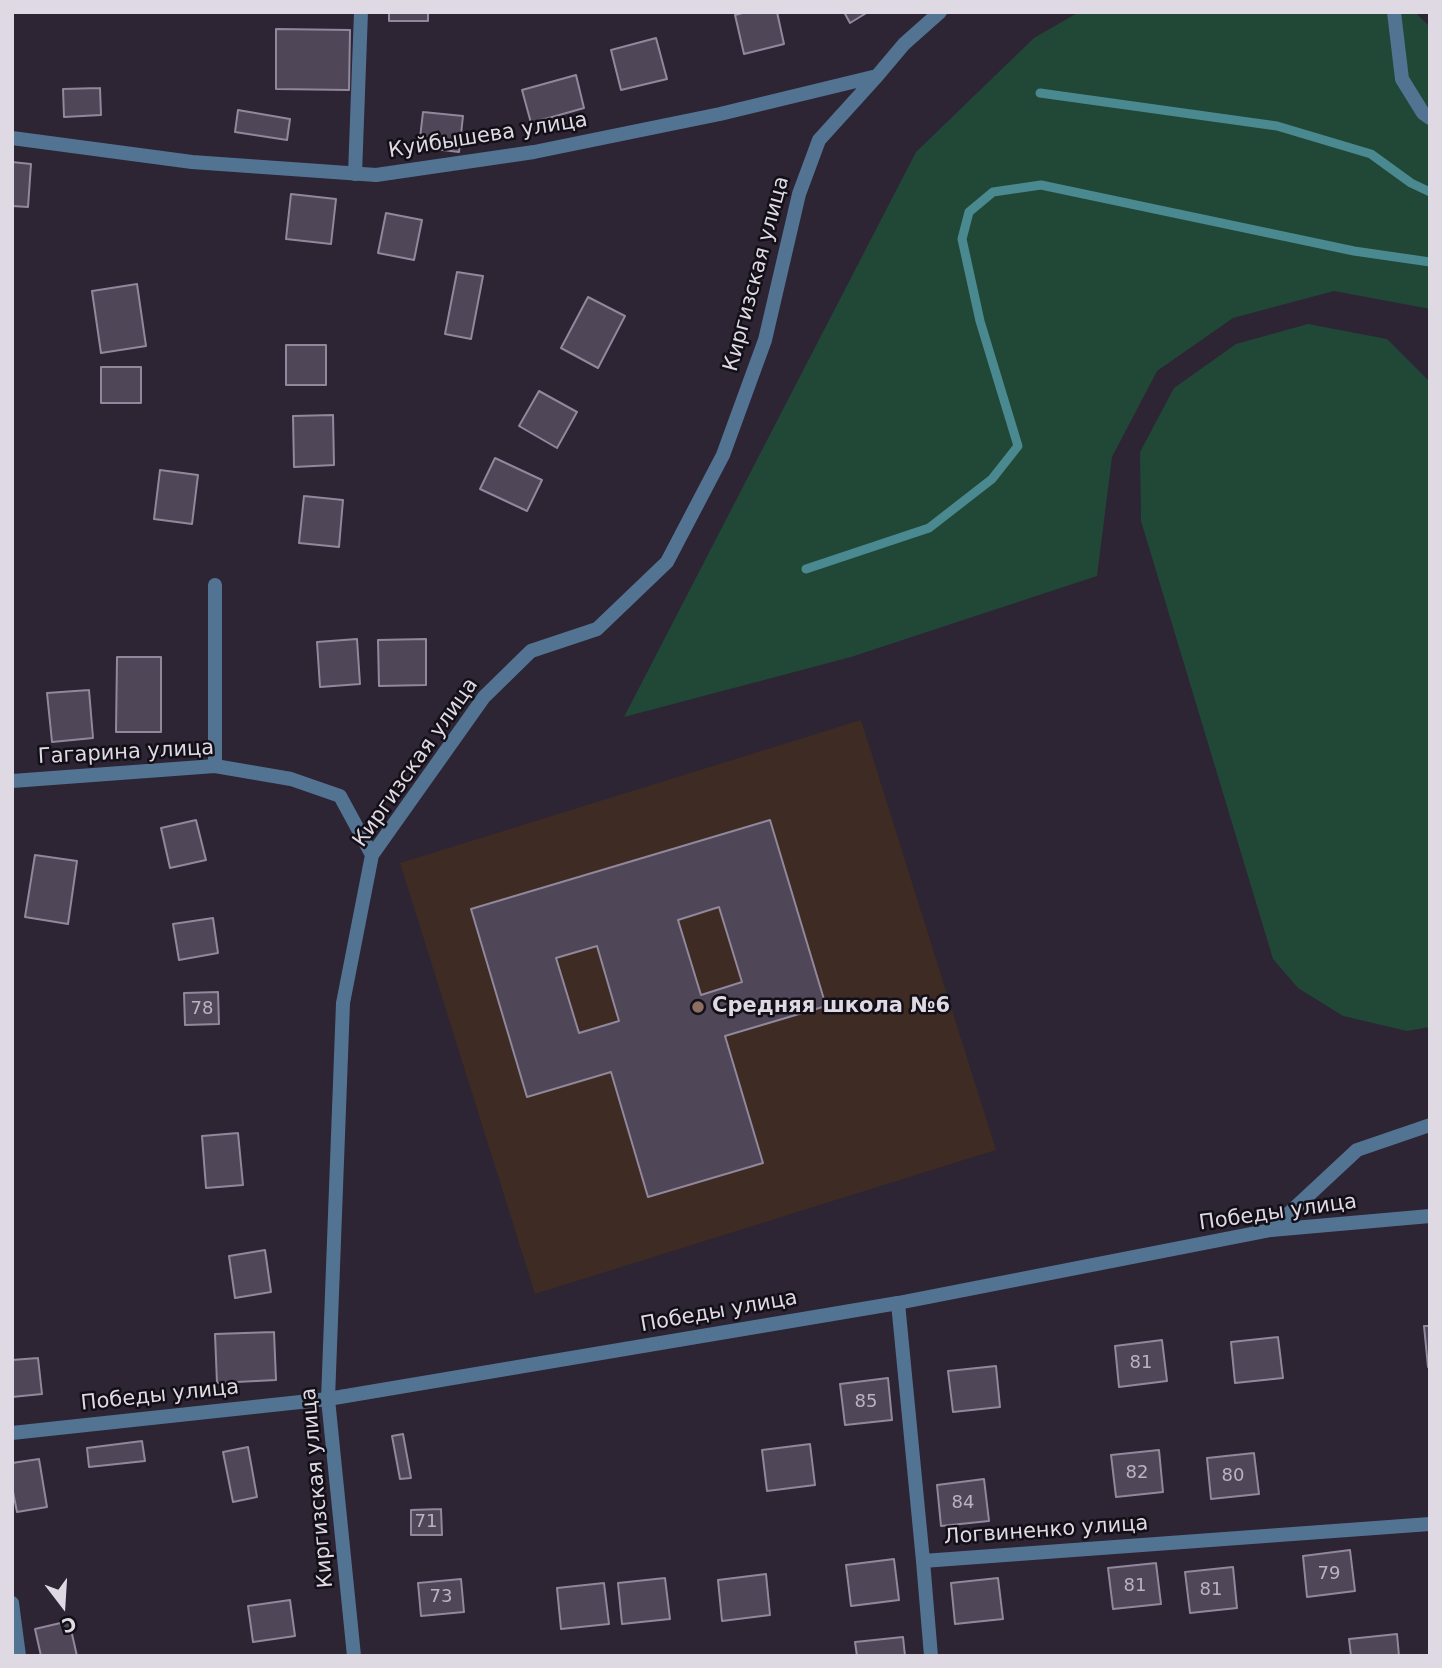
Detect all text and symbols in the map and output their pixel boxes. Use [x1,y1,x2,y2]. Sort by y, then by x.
street label: Куйбышева улица [387,108,589,164]
street label: Киргизская улица [719,174,795,374]
street label: Киргизская улица [348,674,484,852]
street label: Гагарина улица [37,736,215,770]
place label: Средняя школа №6 [712,994,950,1020]
house number: 78 [191,998,213,1020]
marker: Средняя школа №6 [690,999,706,1015]
street label: Победы улица [1198,1189,1358,1237]
street label: Победы улица [639,1286,799,1338]
house number: 81 [1130,1352,1152,1374]
street label: Победы улица [80,1375,240,1417]
street label: Киргизская улица [297,1387,339,1589]
house number: 85 [855,1391,877,1413]
house number: 82 [1126,1462,1148,1484]
house number: 80 [1222,1465,1244,1487]
house number: 84 [952,1492,974,1514]
house number: 71 [415,1511,437,1533]
street label: Логвиненко улица [943,1511,1149,1551]
house number: 79 [1318,1563,1340,1585]
north arrow [28,1570,98,1640]
house number: 81 [1124,1575,1146,1597]
house number: 81 [1200,1579,1222,1601]
house number: 73 [430,1586,452,1608]
text: С [59,1613,79,1638]

